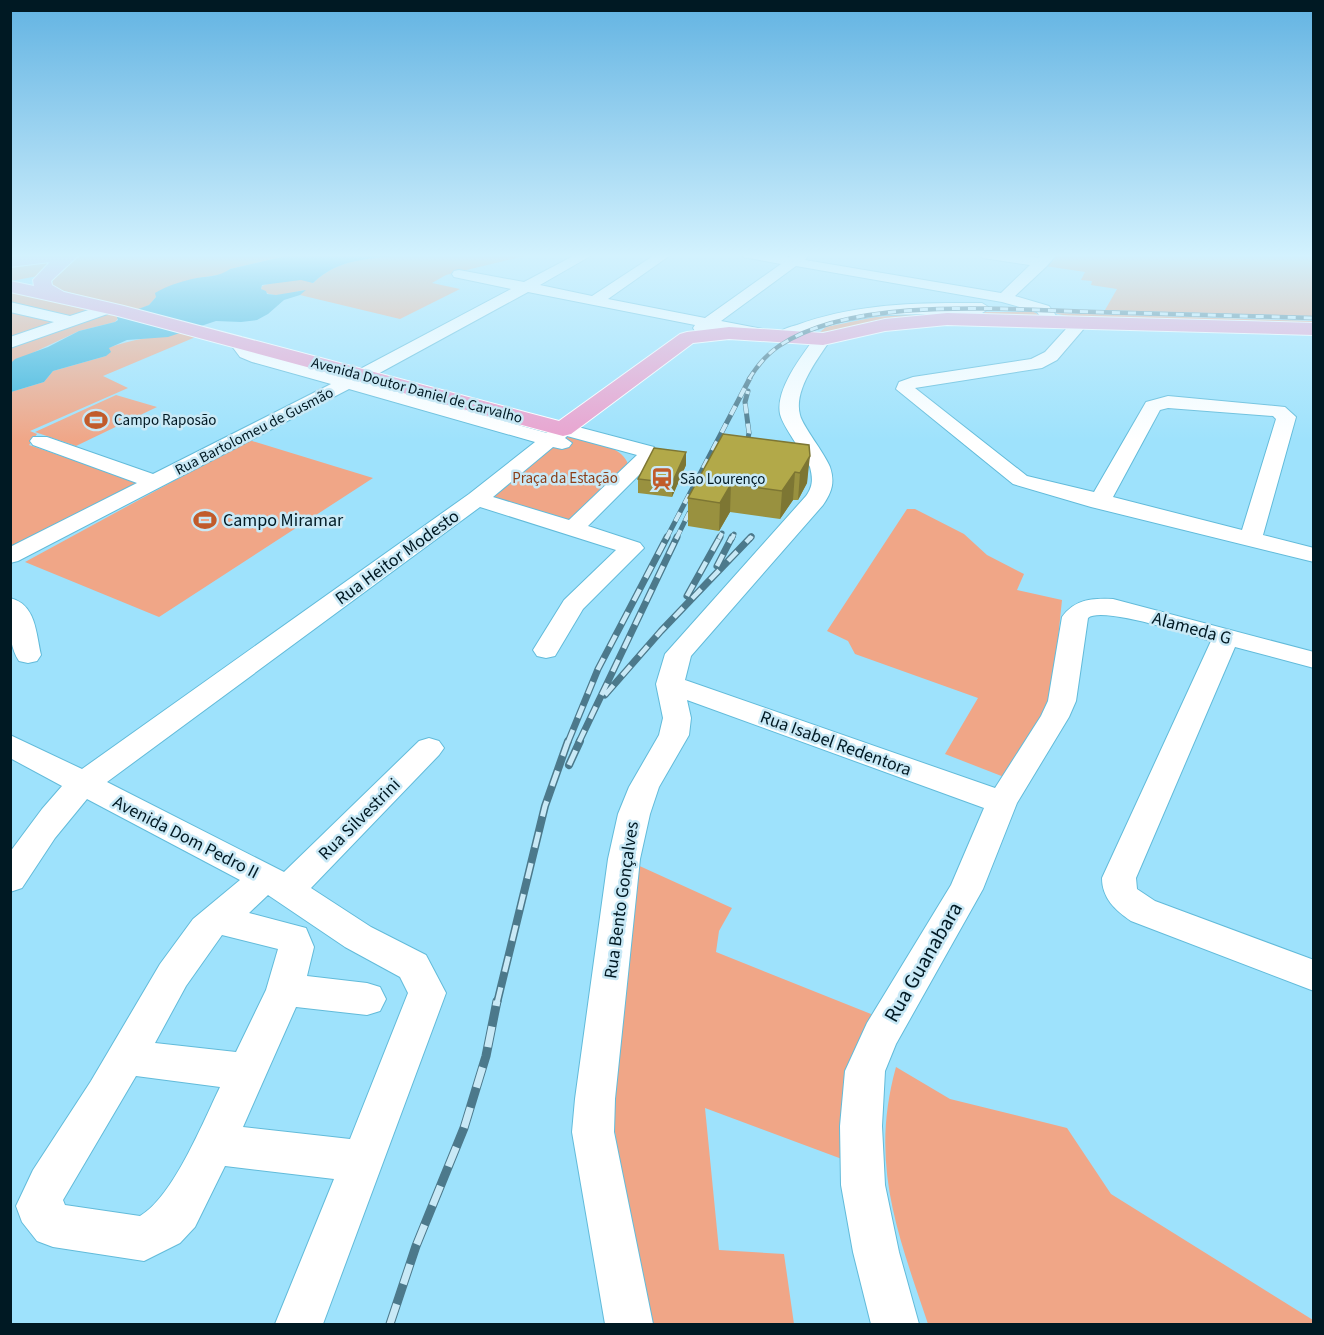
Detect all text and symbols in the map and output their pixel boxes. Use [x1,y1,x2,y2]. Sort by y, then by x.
street label: Avenida Doutor Daniel de Carvalho [309,352,525,429]
street label: Rua Bartolomeu de Gusmão [171,382,337,481]
sports icon: Campo Raposão [83,407,109,433]
place label: Campo Raposão [114,410,216,431]
station icon: São Lourenço [649,466,675,492]
park label: Praça da Estação [512,468,618,489]
place label: São Lourenço [680,469,765,490]
street label: Rua Heitor Modesto [330,504,464,611]
sports icon: Campo Miramar [192,507,218,533]
place label: Campo Miramar [223,508,344,533]
street label: Alameda G [1149,606,1234,651]
street label: Rua Isabel Redentora [757,704,915,782]
street label: Rua Silvestrini [313,773,406,866]
street label: Avenida Dom Pedro II [108,790,263,885]
street label: Rua Bento Gonçalves [598,820,645,980]
street label: Rua Guanabara [876,896,970,1028]

